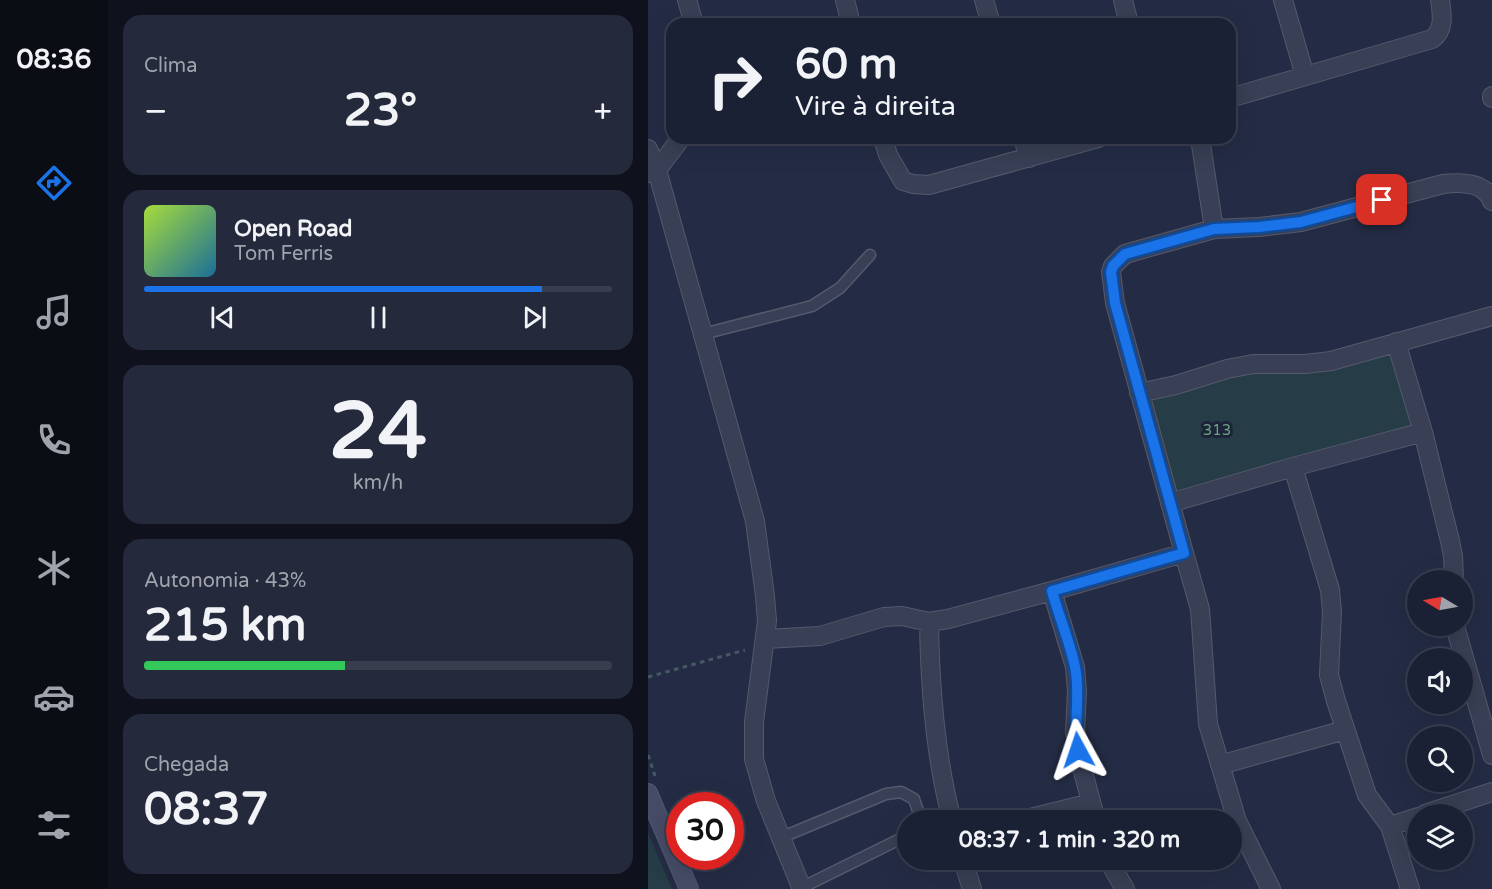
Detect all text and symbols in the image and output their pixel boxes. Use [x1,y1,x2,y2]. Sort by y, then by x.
text: 60 m [795,39,897,90]
icon: right [696,42,774,120]
text: 08:36 [17,43,91,76]
text: Clima [144,54,197,78]
text: 23° [344,84,417,138]
text: Vire à direita [795,90,956,123]
text: − [144,92,168,131]
text: + [593,92,612,131]
icon: directions [33,162,75,204]
pin [1356,174,1407,225]
icon: arrive [1365,183,1398,216]
text: Open Road [234,216,352,242]
text: Tom Ferris [234,242,333,266]
icon: music [33,291,75,333]
icon: previous [206,301,239,334]
icon: pause [362,301,395,334]
icon: next [518,301,551,334]
text: 24 [329,385,427,479]
icon: phone [33,419,75,461]
park label: 313 [1203,421,1231,439]
text: km/h [353,471,403,495]
icon: climate [33,547,75,589]
text: Autonomia · 43% [144,569,306,593]
north arrow [1407,570,1473,636]
map controls [1407,570,1473,870]
text: 215 km [144,599,306,653]
button: sound [1407,648,1473,714]
icon: car [33,676,75,718]
position arrow [1046,718,1110,782]
button: search [1407,726,1473,792]
text: Chegada [144,753,229,777]
text: 08:37 [144,783,269,837]
speed limit sign: 30 [666,792,744,870]
icon: filters [33,804,75,846]
button: layers [1407,804,1473,870]
text: 08:37 · 1 min · 320 m [959,827,1180,853]

